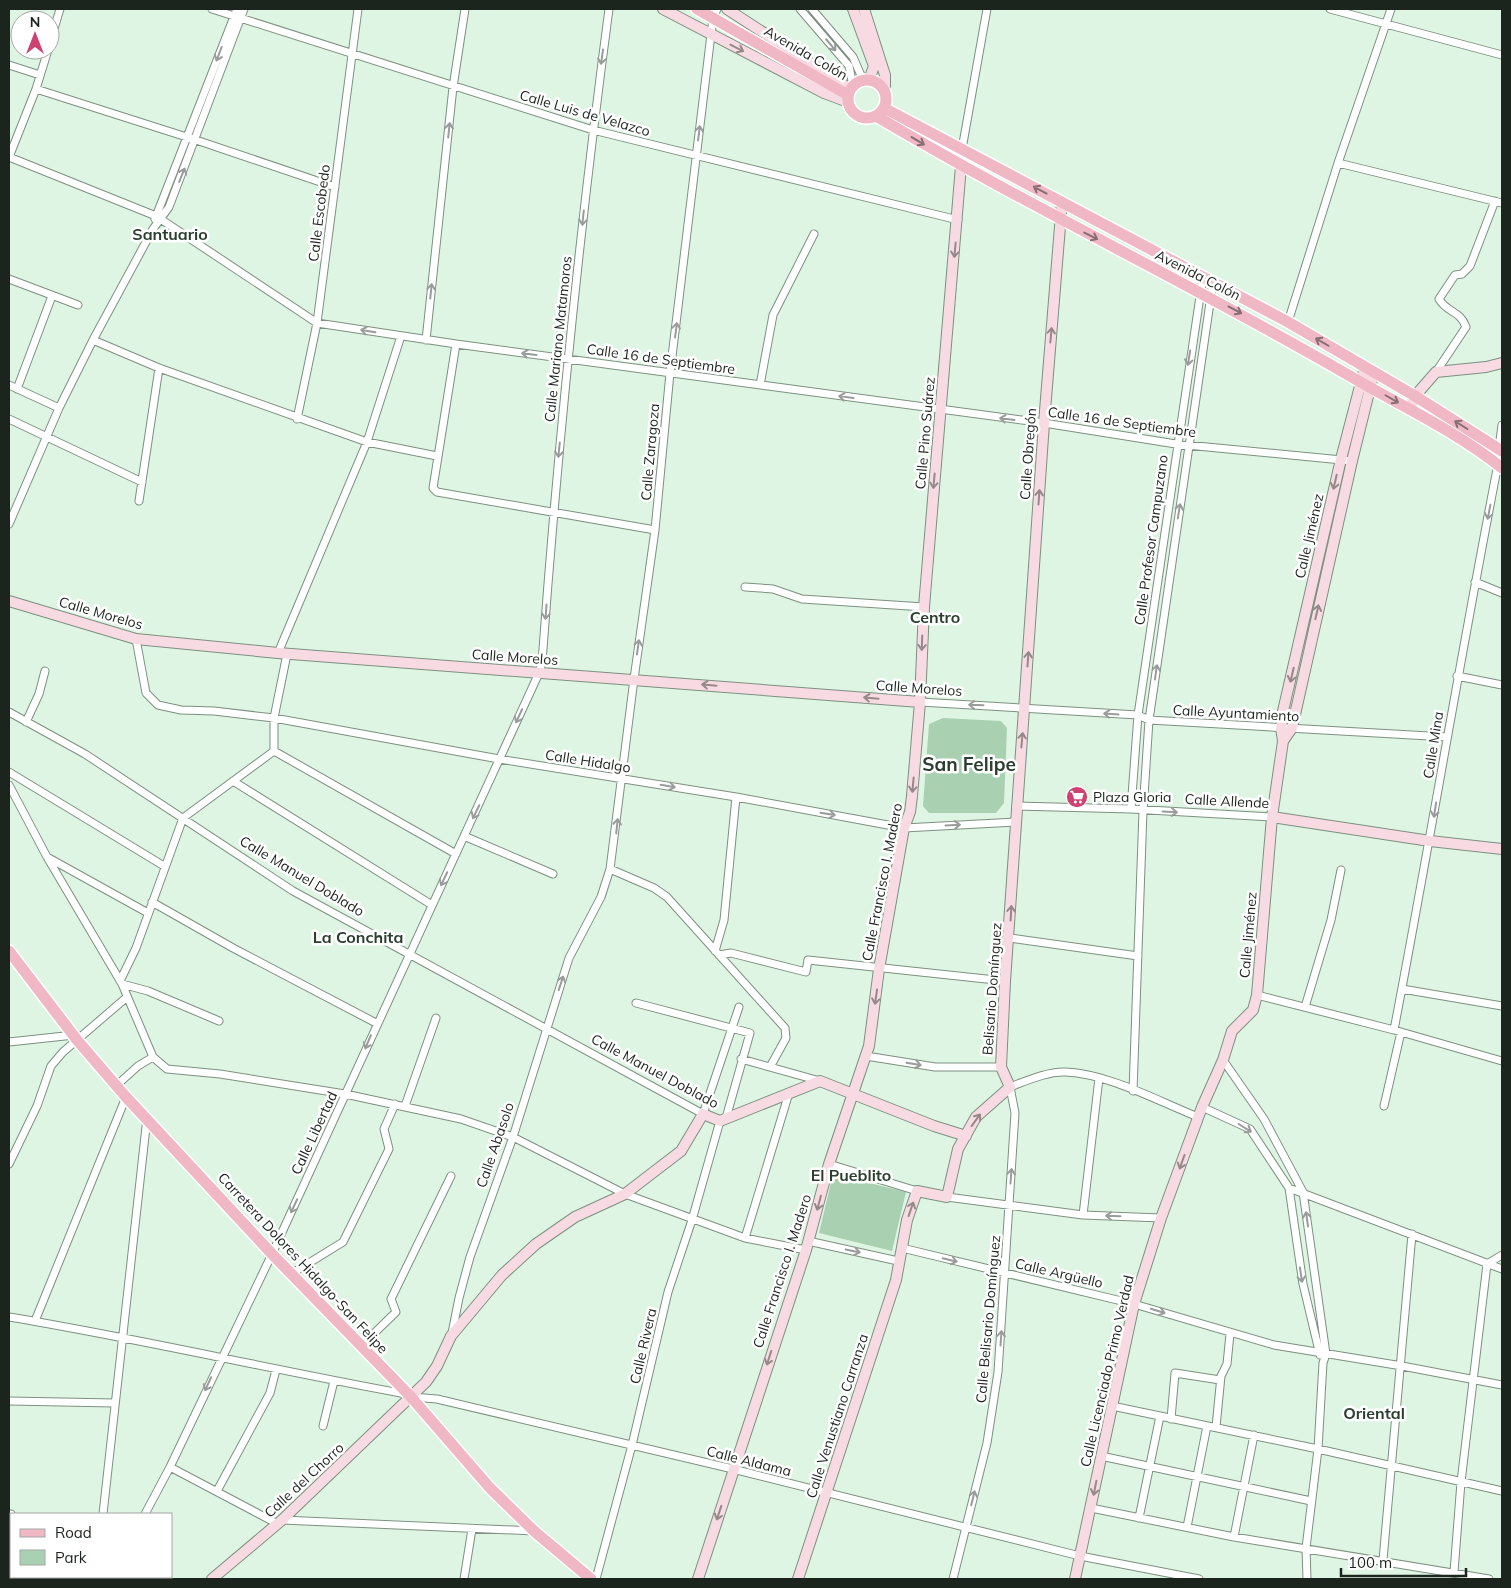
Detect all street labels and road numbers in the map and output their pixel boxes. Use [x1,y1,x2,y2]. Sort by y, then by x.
street label: Avenida Colón [761,22,851,84]
street label: Calle Luis de Velazco [518,86,652,140]
street label: Calle Escobedo [304,163,334,263]
street label: Avenida Colón [1152,246,1244,304]
street label: Calle Mariano Matamoros [540,255,576,423]
street label: Calle 16 de Septiembre [586,340,736,378]
street label: Calle Pino Suárez [911,376,939,490]
street label: Calle Zaragoza [637,403,663,501]
street label: Calle 16 de Septiembre [1047,403,1197,441]
street label: Calle Obregón [1016,407,1040,501]
street label: Calle Profesor Campuzano [1130,454,1172,626]
street label: Calle Jiménez [1290,492,1328,580]
street label: Calle Morelos [57,592,145,634]
street label: Calle Morelos [471,645,559,669]
street label: Calle Morelos [875,676,963,700]
street label: Calle Ayuntamiento [1172,701,1300,725]
street label: Calle Mina [1419,710,1447,780]
street label: Calle Hidalgo [544,745,632,777]
street label: Calle Allende [1184,790,1270,812]
street label: Calle Francisco I. Madero [858,801,906,963]
street label: Calle Manuel Doblado [237,832,367,920]
street label: Calle Jiménez [1235,891,1261,979]
street label: Belisario Domínguez [978,922,1006,1056]
street label: Calle Manuel Doblado [588,1030,722,1112]
street label: Calle Libertad [287,1088,341,1178]
street label: Calle Abasolo [472,1100,518,1190]
street label: Carretera Dolores Hidalgo-San Felipe [214,1169,392,1357]
street label: Calle Francisco I. Madero [749,1192,815,1350]
street label: Calle Belisario Domínguez [972,1234,1004,1404]
street label: Calle Argüello [1013,1254,1105,1292]
street label: Calle Licenciado Primo Verdad [1076,1273,1138,1469]
street label: Calle Rivera [626,1306,660,1386]
street label: Calle Venustiano Carranza [802,1331,872,1501]
street label: Calle del Chorro [260,1438,348,1522]
street label: Calle Aldama [705,1442,793,1480]

